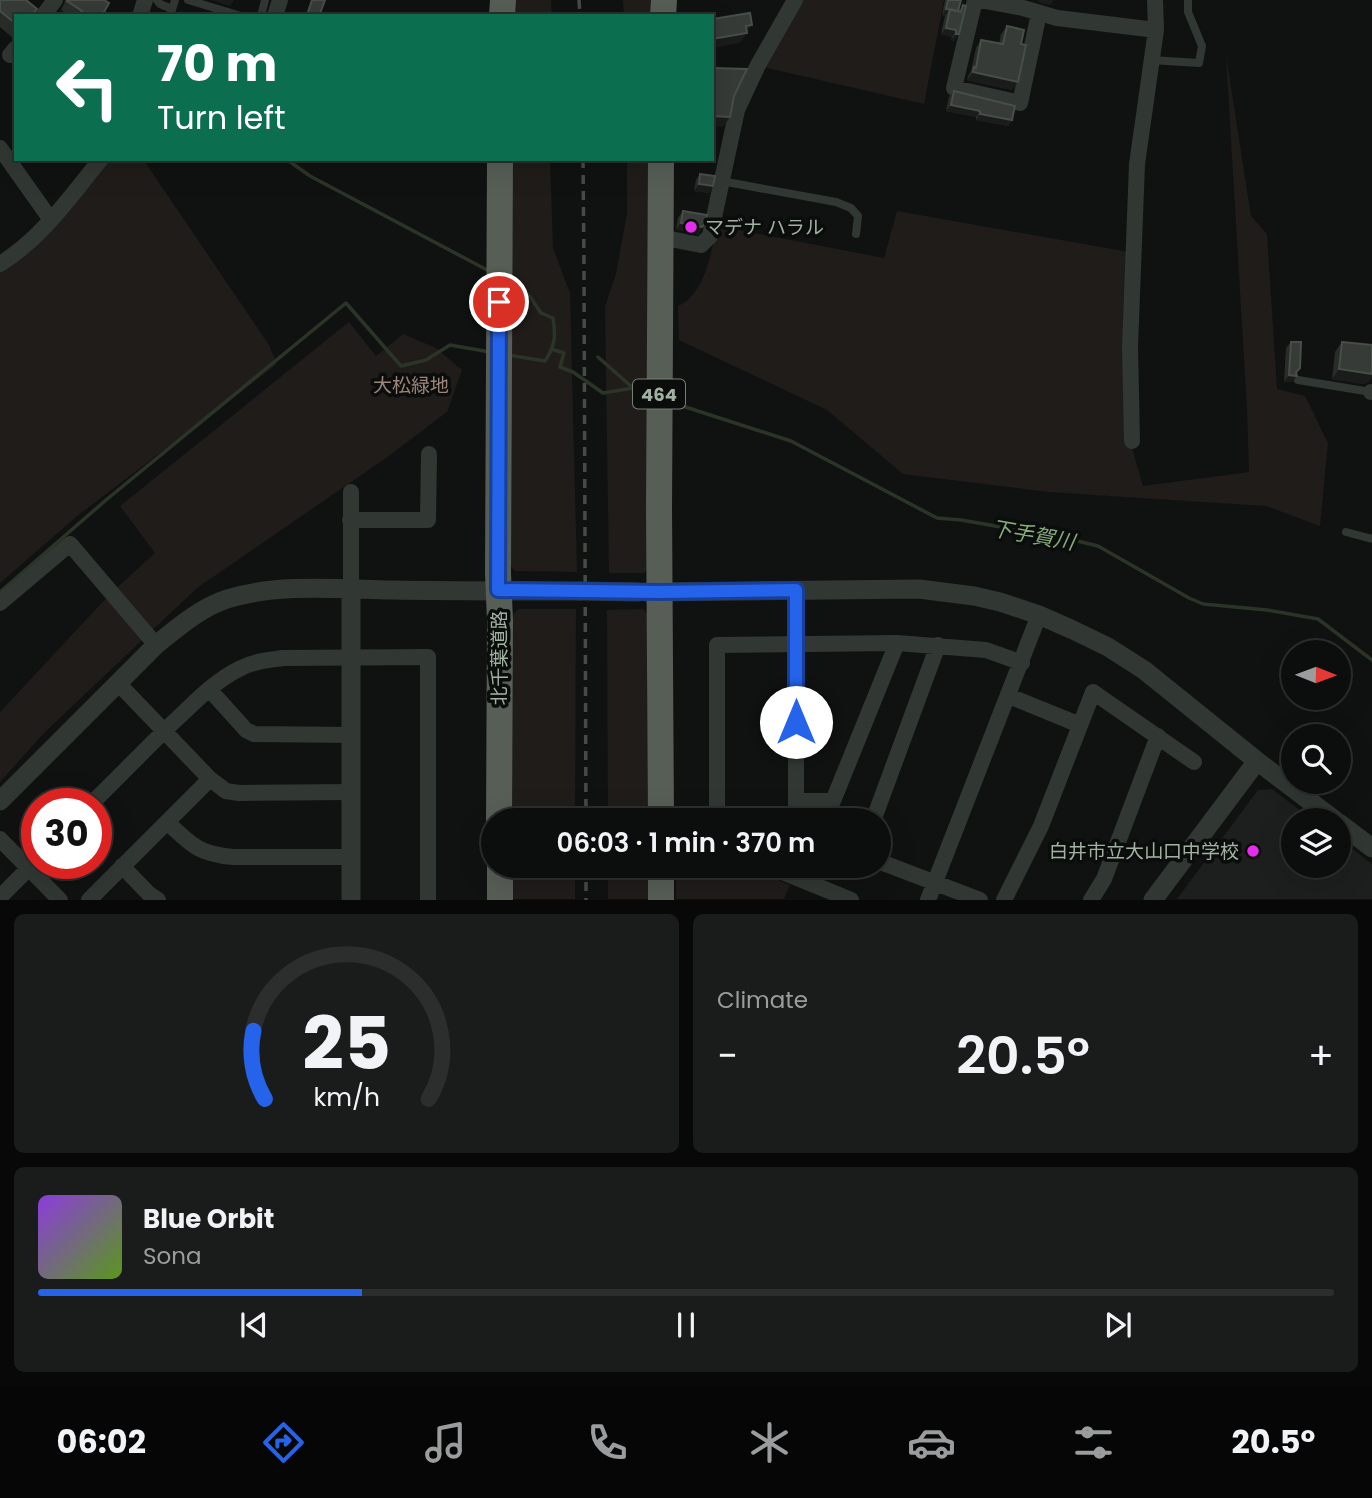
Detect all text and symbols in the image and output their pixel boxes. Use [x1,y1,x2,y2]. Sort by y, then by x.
text: 70 m [157,30,277,98]
icon: left [42,42,133,133]
text: Turn left [157,95,286,140]
place label: マデナ ハラル [705,214,824,241]
marker: マデナ ハラル [683,219,699,235]
pin [469,272,529,332]
icon: arrive [480,283,518,321]
park label: 大松緑地 [373,372,449,399]
road number: 464 [633,380,685,408]
water label: 下手賀川 [989,513,1079,557]
street label: 北千葉道路 [486,610,513,706]
north arrow [1281,640,1351,710]
map controls [1281,640,1351,878]
position arrow [759,685,833,759]
button: search [1281,724,1351,794]
speed limit sign: 30 [21,788,112,879]
button: layers [1281,808,1351,878]
text: 06:03 · 1 min · 370 m [557,825,815,861]
place label: 白井市立大山口中学校 [1049,838,1239,865]
marker: 白井市立大山口中学校 [1245,843,1261,859]
text: Climate [717,984,808,1016]
text: 25 [302,994,391,1095]
text: 20.5° [956,1019,1090,1092]
text: − [717,1029,738,1082]
text: + [1308,1029,1334,1082]
text: km/h [313,1080,380,1115]
text: Blue Orbit [143,1201,274,1237]
text: Sona [143,1240,202,1272]
icon: previous [235,1306,273,1344]
icon: pause [667,1306,705,1344]
icon: next [1099,1306,1137,1344]
icon: directions [259,1418,308,1467]
icon: music [421,1418,470,1467]
icon: phone [583,1418,632,1467]
icon: climate [745,1418,794,1467]
icon: car [907,1418,956,1467]
icon: filters [1069,1418,1118,1467]
text: 06:02 [57,1419,146,1464]
text: 20.5° [1232,1419,1315,1464]

